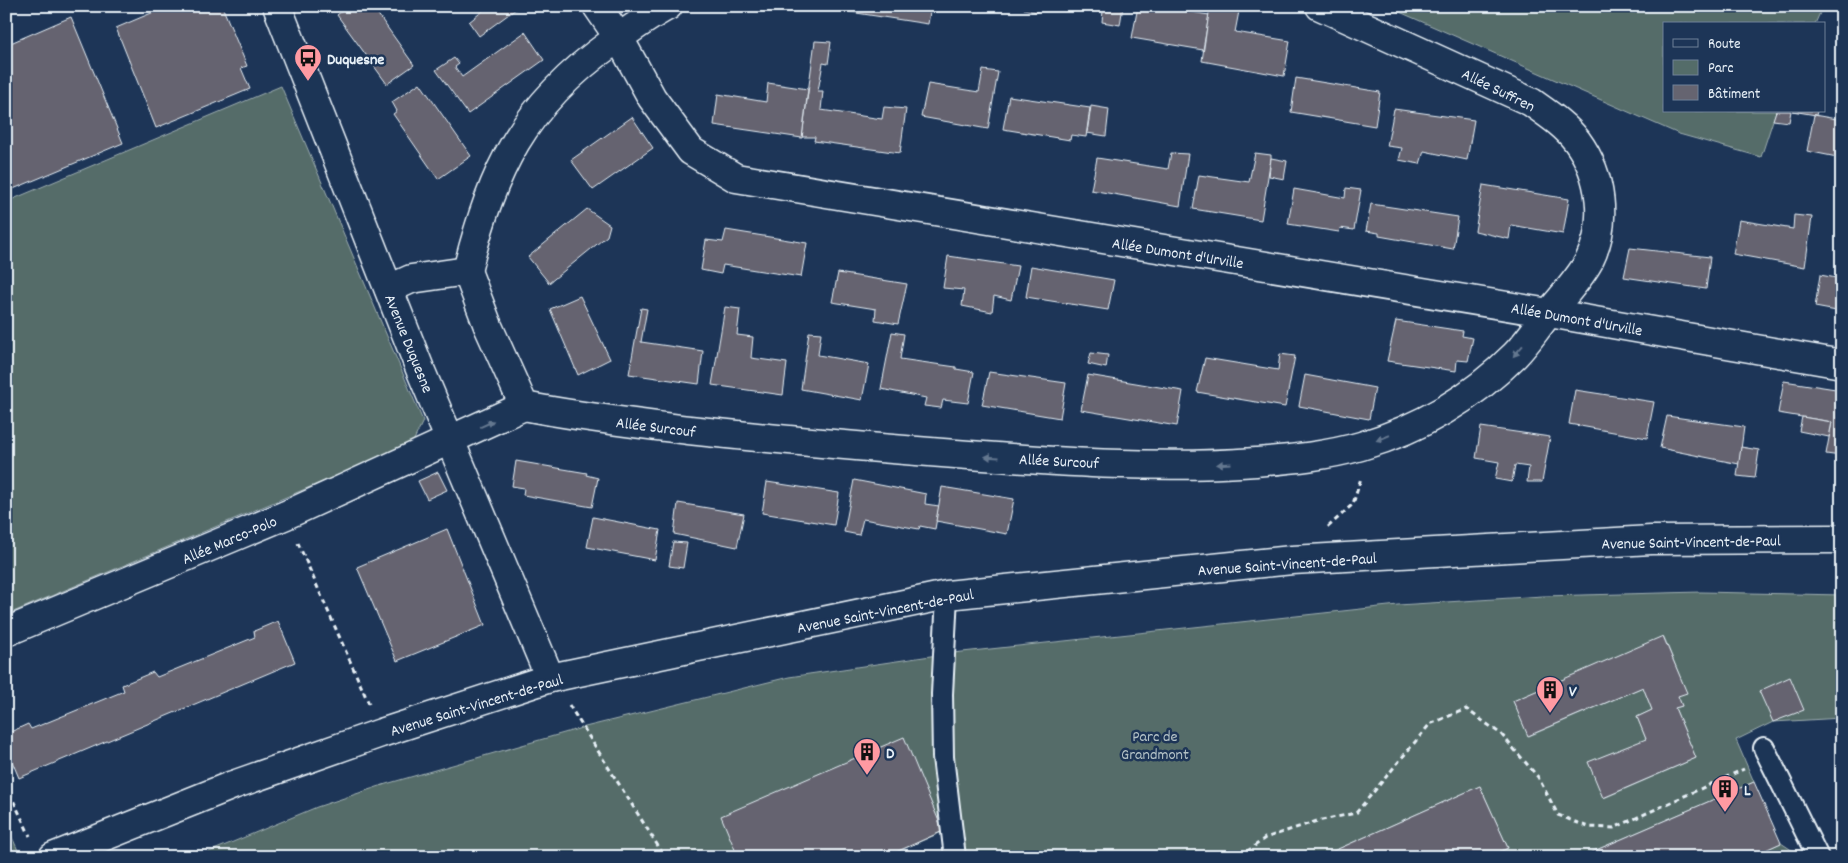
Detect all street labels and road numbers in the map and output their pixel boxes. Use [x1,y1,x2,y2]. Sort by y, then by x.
street label: Allée Suffren [1457,64,1538,119]
street label: Allée Dumont d'Urville [1110,233,1245,276]
street label: Avenue Duquesne [377,291,438,397]
street label: Allée Dumont d'Urville [1509,298,1644,343]
street label: Allée Surcouf [615,412,697,445]
street label: Allée Surcouf [1018,449,1100,476]
street label: Allée Marco-Polo [179,511,281,572]
street label: Avenue Saint-Vincent-de-Paul [1601,530,1781,557]
street label: Avenue Saint-Vincent-de-Paul [1197,548,1378,583]
street label: Avenue Saint-Vincent-de-Paul [795,584,976,641]
street label: Avenue Saint-Vincent-de-Paul [388,669,566,744]

